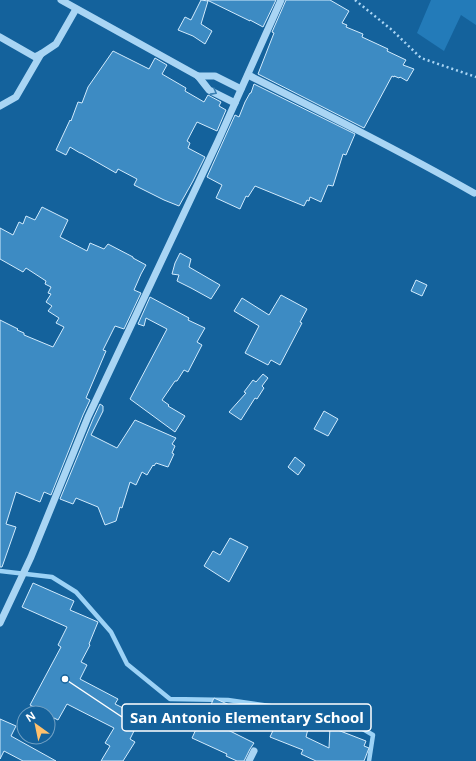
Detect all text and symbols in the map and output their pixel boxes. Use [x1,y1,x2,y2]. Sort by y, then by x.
one-way arrow [210,88,218,95]
callout: San Antonio Elementary School [122,704,371,731]
north arrow [16,705,56,745]
text: N [22,707,38,725]
text: San Antonio Elementary School [130,707,364,727]

